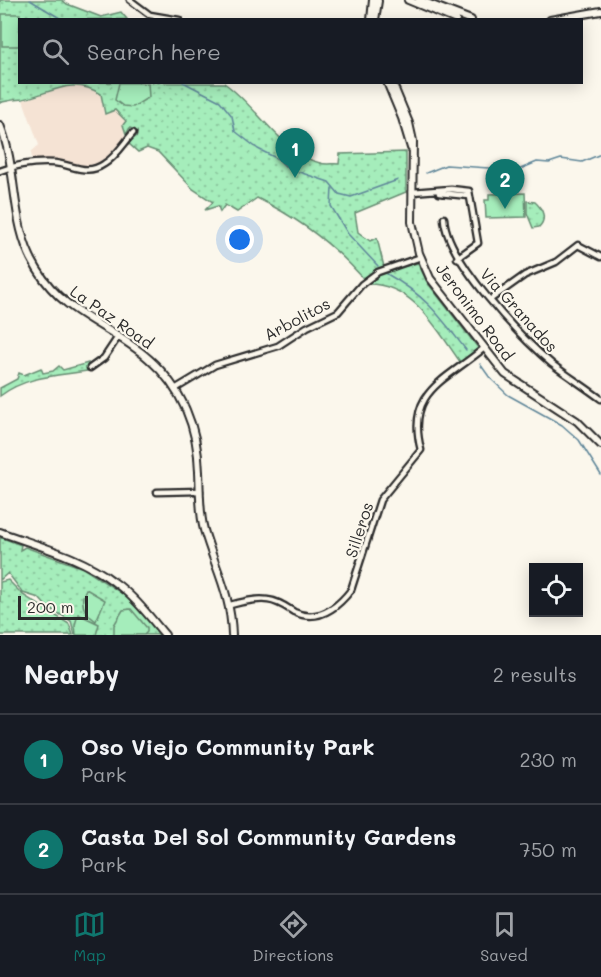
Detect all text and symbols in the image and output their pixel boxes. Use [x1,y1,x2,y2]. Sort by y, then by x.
search box [18,18,583,84]
icon: search [39,35,72,68]
text: Search here [87,37,221,66]
pin: 1 [276,128,314,178]
pin: 2 [486,160,524,209]
your location [225,225,254,254]
street label: Jeronimo Road [432,259,519,365]
street label: Via Granados [476,263,563,356]
street label: La Paz Road [66,280,158,353]
street label: Arbolitos [260,292,333,345]
street label: Silleros [340,499,377,560]
map controls [529,563,583,617]
button: locate [529,563,583,617]
scale bar [18,593,88,620]
text: 200 m [27,596,74,617]
text: Nearby [24,657,119,691]
text: 2 results [493,661,577,687]
text: Oso Viejo Community Park [81,732,375,761]
text: 1 [39,746,48,772]
text: 230 m [519,746,577,772]
text: Park [81,761,126,787]
text: Casta Del Sol Community Gardens [81,822,456,851]
text: 2 [38,836,49,862]
text: 750 m [520,836,577,862]
text: Park [81,851,126,877]
tab: Map [73,908,106,965]
tab: Directions [253,908,334,965]
tab: Saved [480,908,528,965]

